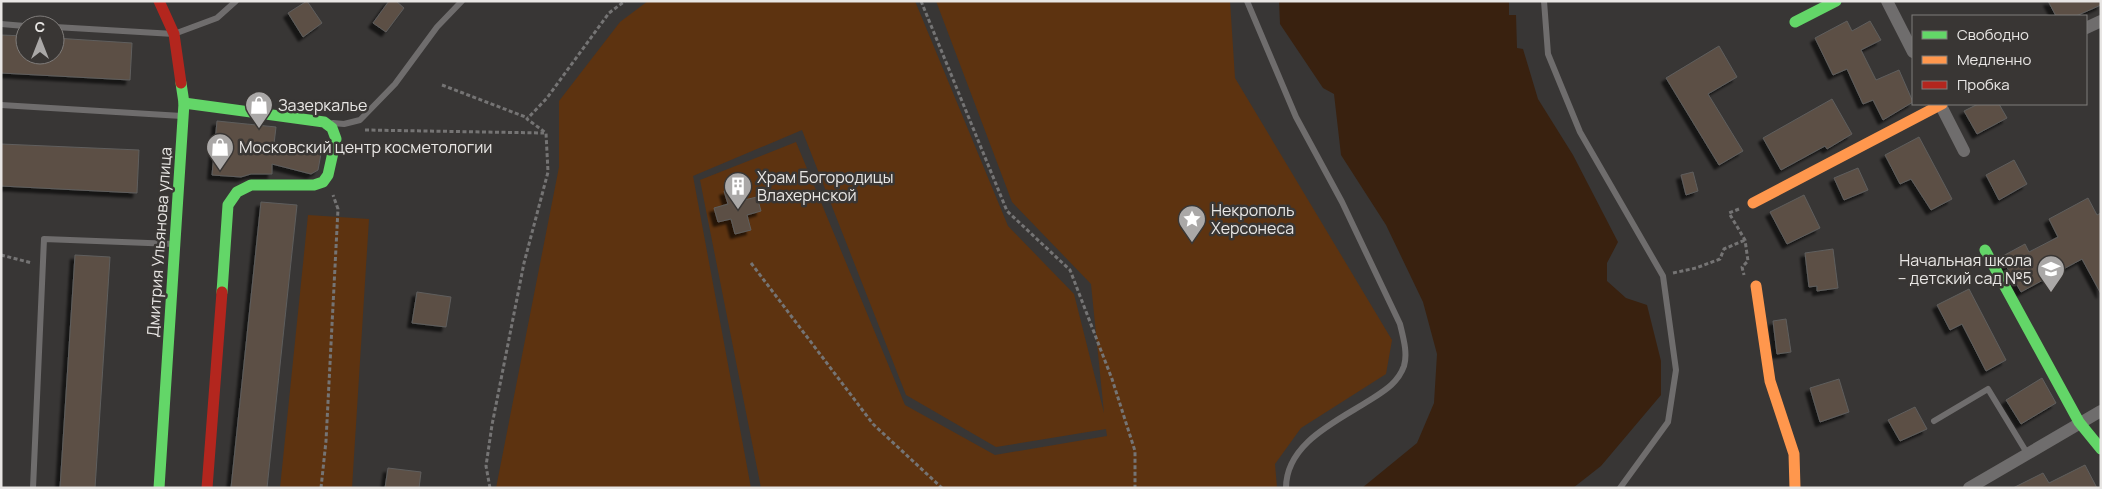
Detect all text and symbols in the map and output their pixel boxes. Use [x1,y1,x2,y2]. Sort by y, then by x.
north arrow [15,15,65,65]
legend [1912,15,2087,105]
text: С [35,17,45,36]
text: Свободно [1957,24,2029,45]
text: Медленно [1957,49,2031,70]
text: Пробка [1957,74,2010,95]
shop icon: Зазеркалье [244,90,274,129]
place label: Зазеркалье [278,94,367,116]
shop icon: Московский центр косметологии [205,132,235,171]
place label: Московский центр косметологии [239,136,492,158]
street label: Дмитрия Ульянова улица [141,146,177,338]
place label: Храм Богородицы Влахернской [757,166,893,206]
building icon: Храм Богородицы Влахернской [723,171,753,210]
place label: Некрополь Херсонеса [1211,199,1295,239]
place icon: Некрополь Херсонеса [1177,204,1207,243]
place label: Начальная школа – детский сад №5 [1898,249,2032,289]
school or university icon: Начальная школа – детский сад №5 [2036,254,2066,293]

